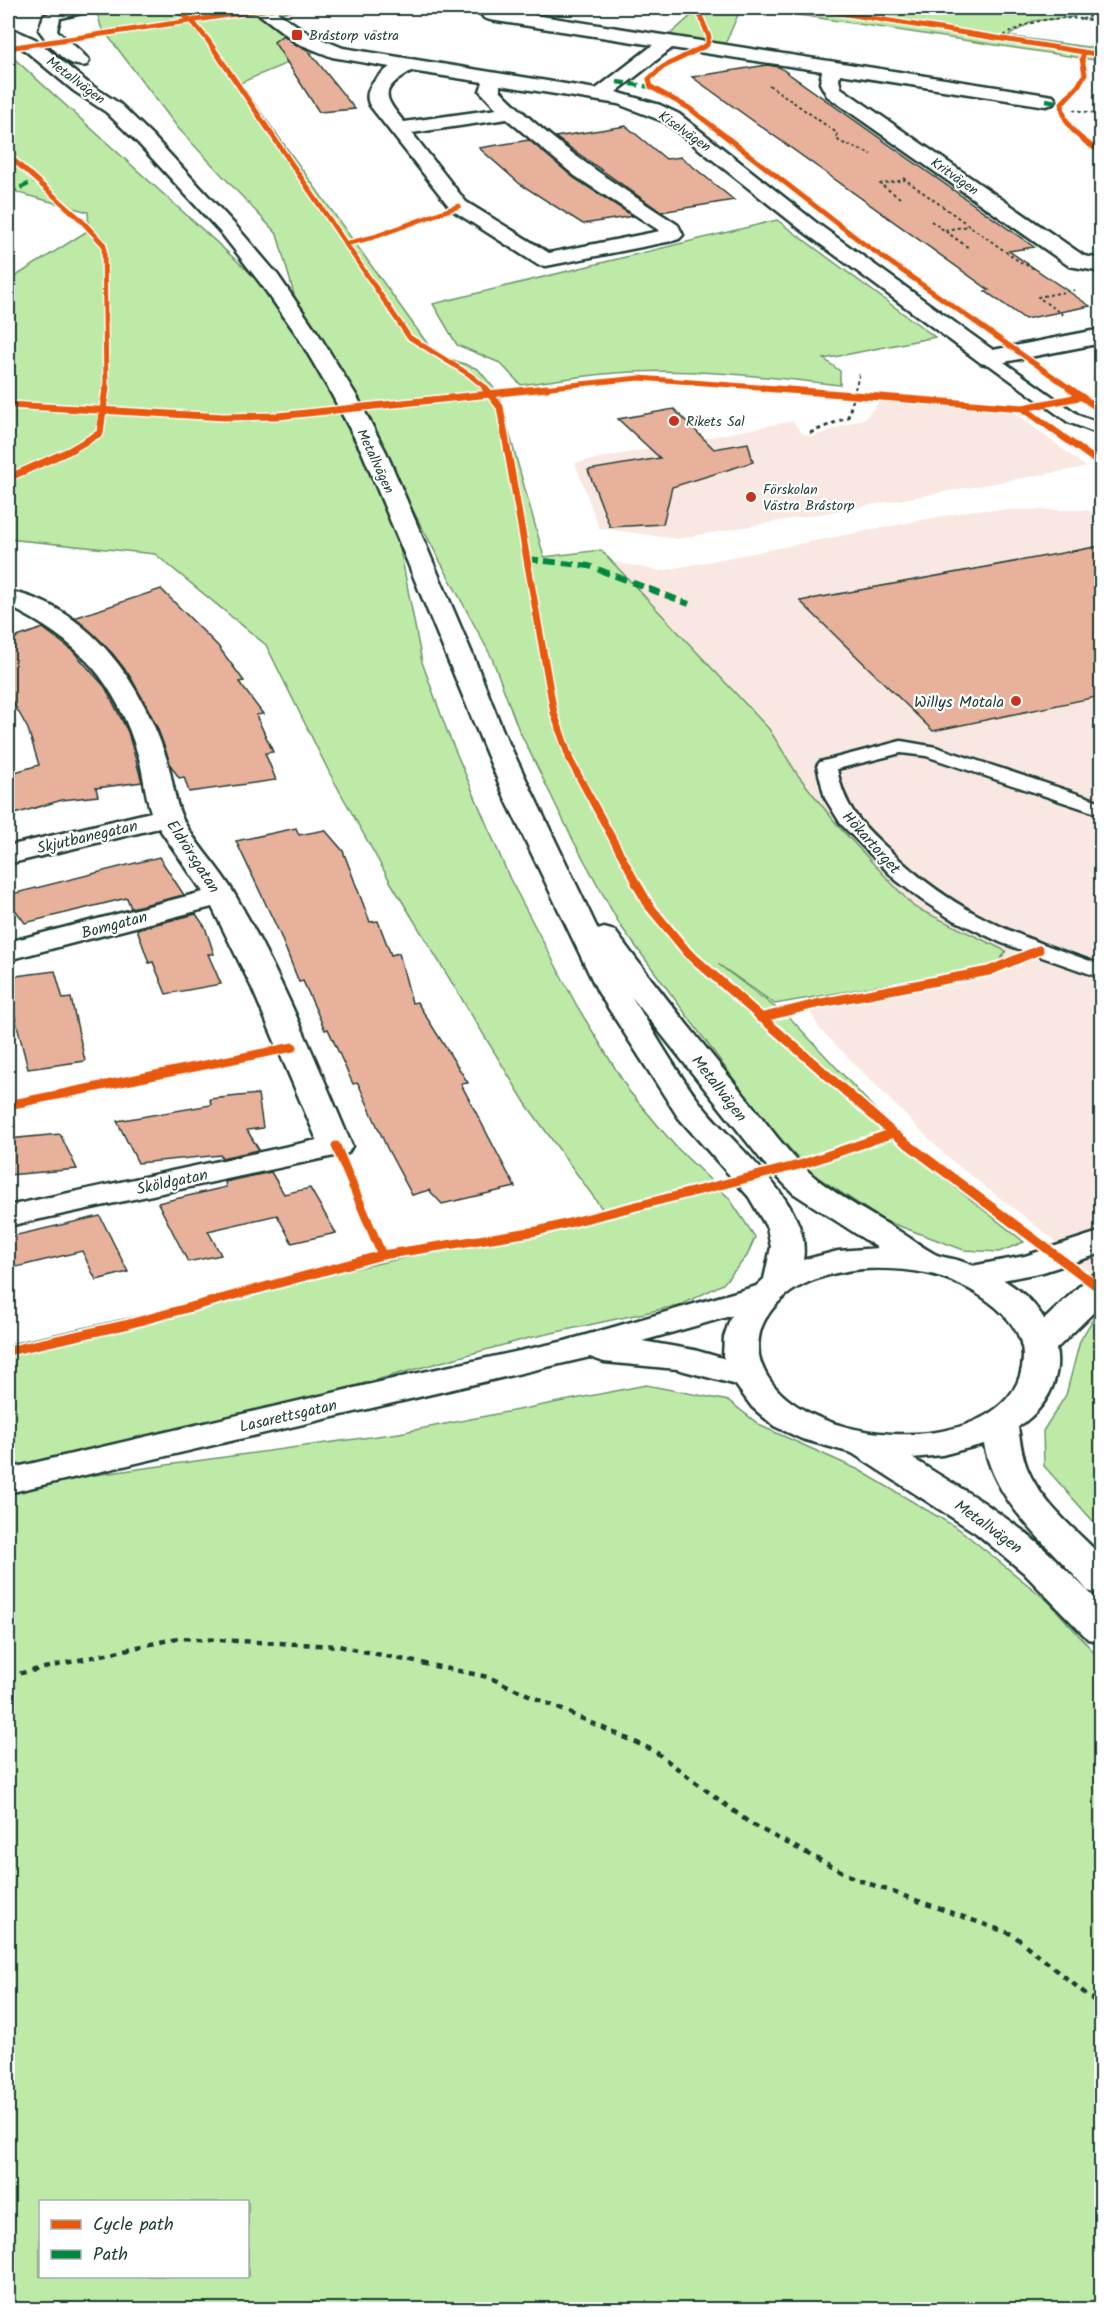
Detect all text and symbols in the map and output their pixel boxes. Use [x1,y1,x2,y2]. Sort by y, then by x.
place label: Bråstorp västra [309,25,399,47]
marker: Bråstorp västra [290,28,304,42]
street label: Metallvägen [41,51,110,110]
street label: Kiselvägen [653,106,715,158]
street label: Kritvägen [926,152,983,201]
place label: Rikets Sal [686,411,745,433]
marker: Rikets Sal [667,414,681,428]
street label: Metallvägen [351,425,400,497]
place label: Förskolan Västra Bråstorp [763,479,855,517]
marker: Förskolan Västra Bråstorp [744,490,758,504]
place label: Willys Motala [914,690,1004,715]
marker: Willys Motala [1009,694,1023,708]
street label: Hökartorget [836,806,907,881]
street label: Skjutbanegatan [34,814,140,861]
street label: Eldrörsgatan [160,815,226,899]
street label: Bomgatan [79,905,150,946]
street label: Metallvägen [685,1050,753,1128]
street label: Sköldgatan [134,1163,210,1202]
street label: Lasarettsgatan [237,1393,340,1440]
street label: Metallvägen [949,1494,1027,1561]
legend [39,2200,249,2278]
text: Cycle path [93,2211,174,2240]
text: Path [93,2241,128,2270]

